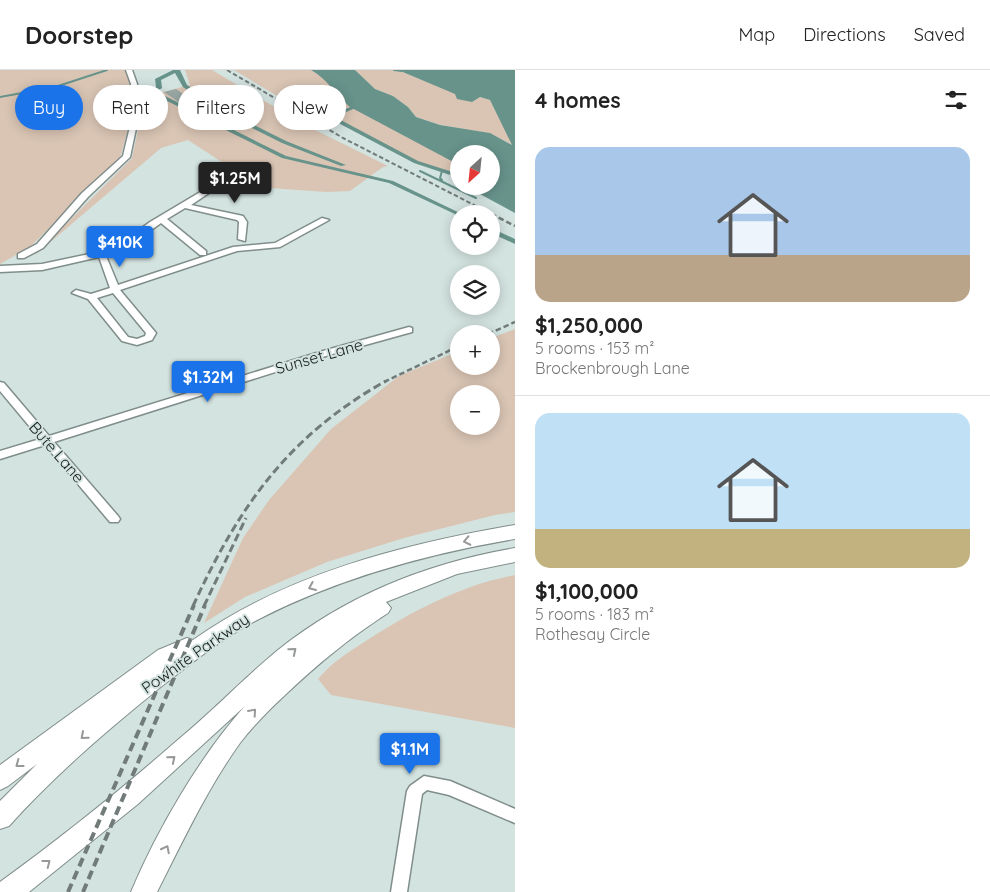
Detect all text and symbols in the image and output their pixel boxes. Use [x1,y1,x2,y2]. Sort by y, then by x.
text: Doorstep [25,20,133,50]
text: Map [738,23,775,46]
text: Directions [803,23,886,46]
text: Saved [914,23,965,46]
chip: Buy [15,85,83,130]
chip: Rent [93,85,168,130]
chip: Filters [178,85,264,130]
chip: New [274,85,346,130]
icon: filters [942,86,970,114]
text: 4 homes [535,87,621,113]
north arrow [450,145,500,195]
map controls [450,145,500,435]
pin: $1.25M [194,162,276,204]
text: $1.25M [209,168,261,188]
icon: home [708,180,798,270]
button: locate [450,205,500,255]
pin: $410K [85,226,155,268]
text: $410K [97,232,143,252]
button: layers [450,265,500,315]
text: $1,250,000 [535,312,643,338]
button: + [450,325,500,375]
street label: Sunset Lane [273,334,365,378]
text: 5 rooms · 153 m² [535,338,654,358]
text: Brockenbrough Lane [535,358,690,378]
pin: $1.32M [167,360,249,403]
text: $1.32M [183,367,233,387]
button: − [450,385,500,435]
street label: Bute Lane [25,417,89,487]
icon: home [708,445,798,535]
one-way arrow [463,535,472,546]
text: $1,100,000 [535,578,638,604]
one-way arrow [308,581,317,592]
text: 5 rooms · 183 m² [535,604,654,624]
street label: Powhite Parkway [137,608,253,698]
text: Rothesay Circle [535,624,650,644]
one-way arrow [287,648,296,656]
one-way arrow [248,709,257,718]
one-way arrow [80,730,89,739]
pin: $1.1M [375,732,445,775]
text: $1.1M [391,739,429,759]
one-way arrow [166,755,175,764]
one-way arrow [15,758,25,767]
one-way arrow [160,845,170,854]
one-way arrow [41,860,50,868]

